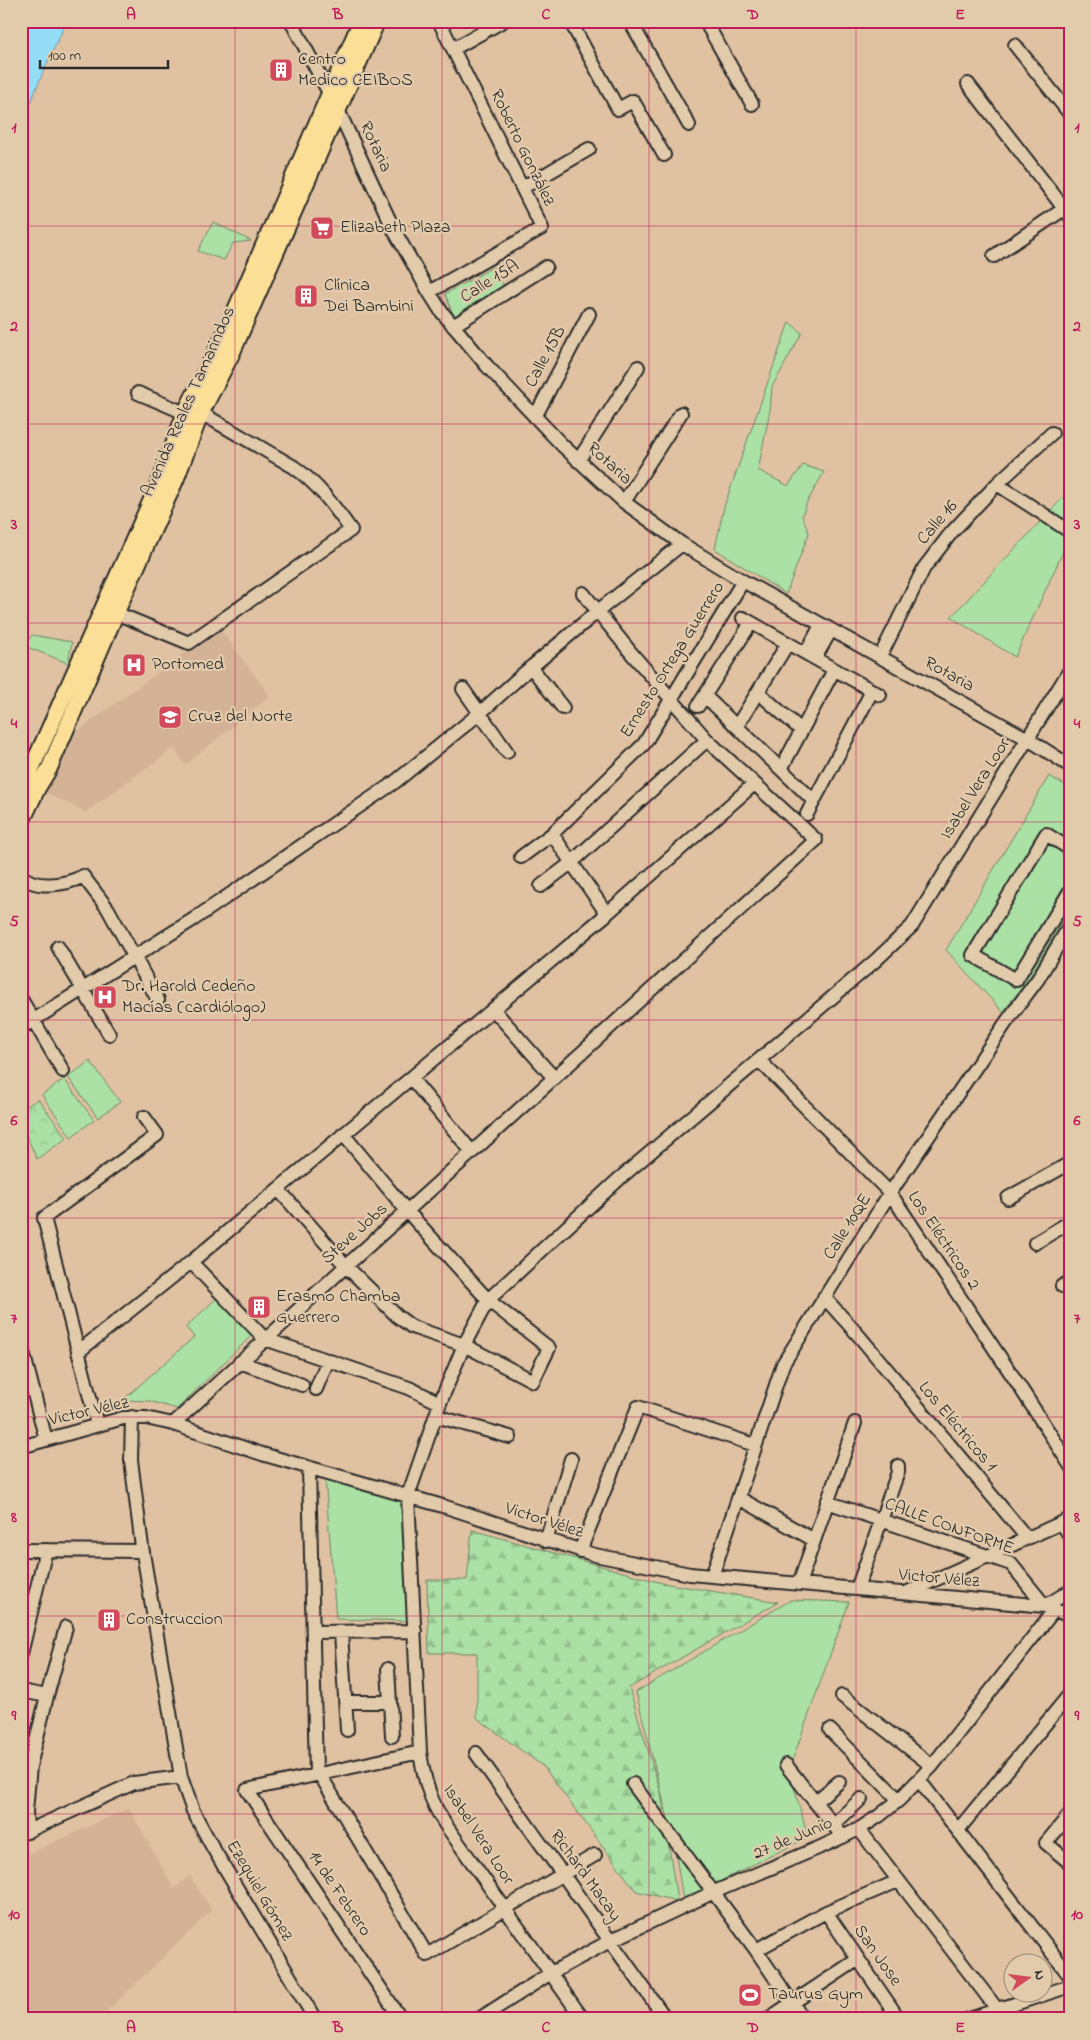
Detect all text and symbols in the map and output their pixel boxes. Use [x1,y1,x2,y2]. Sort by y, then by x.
text: A [126,3,136,27]
text: B [332,3,344,27]
text: C [542,3,551,27]
text: D [746,3,759,27]
text: E [955,3,965,27]
scale bar [40,38,168,70]
text: 100 m [48,45,81,67]
place label: Centro Medico CEIBOS [298,47,413,94]
building icon: Centro Medico CEIBOS [268,57,294,83]
street label: Roberto González [483,85,562,211]
text: 1 [11,116,17,140]
text: 1 [1074,116,1080,140]
street label: Rotaria [352,117,398,177]
supermarket icon: Elizabeth Plaza [309,215,335,241]
place label: Elizabeth Plaza [340,215,450,241]
street label: Calle 15A [455,254,525,310]
place label: Clínica Dei Bambini [323,273,414,320]
building icon: Clínica Dei Bambini [293,283,319,309]
street label: Avenida Reales Tamarindos [135,303,243,501]
text: 2 [9,315,18,339]
text: 2 [1072,315,1081,339]
street label: Calle 15B [519,322,573,392]
street label: Rotaria [580,436,638,492]
street label: Calle 16 [911,495,965,551]
text: 3 [10,513,18,537]
text: 3 [1073,513,1081,537]
street label: Ernesto Ortega Guerrero [614,577,733,744]
street label: Rotaria [919,651,979,699]
hospital icon: Portomed [121,652,147,678]
place label: Portomed [152,652,224,678]
school or university icon: Cruz del Norte [157,704,183,730]
place label: Cruz del Norte [188,704,294,730]
text: 4 [10,712,18,736]
text: 4 [1073,712,1081,736]
street label: Isabel Vera Loor [934,733,1018,845]
text: 5 [9,910,19,934]
text: 5 [1072,910,1082,934]
place label: Dr. Harold Cedeño Macías (cardiólogo) [121,974,265,1022]
hospital icon: Dr. Harold Cedeño Macías (cardiólogo) [92,984,118,1010]
text: 6 [9,1109,18,1133]
text: 6 [1072,1109,1081,1133]
street label: Los Eléctricos 2 [900,1186,986,1296]
street label: Calle 10QE [817,1189,879,1265]
street label: Steve Jobs [316,1197,394,1271]
place label: Erasmo Chamba Guerrero [276,1284,401,1331]
building icon: Erasmo Chamba Guerrero [246,1294,272,1320]
text: 7 [11,1307,18,1331]
text: 7 [1074,1307,1081,1331]
street label: Los Eléctricos 1 [911,1376,1003,1478]
street label: Victor Vélez [46,1390,132,1434]
street label: CALLE CONFORME [881,1492,1017,1562]
street label: Victor Vélez [500,1496,587,1546]
text: 8 [10,1506,17,1530]
text: 8 [1073,1506,1080,1530]
street label: Victor Vélez [896,1562,981,1596]
building icon: Construccion [96,1607,122,1633]
place label: Construccion [126,1607,223,1633]
text: 9 [11,1704,17,1728]
text: 9 [1074,1704,1080,1728]
street label: Isabel Vera Loor [436,1779,521,1891]
street label: 27 de Junio [749,1811,837,1867]
street label: Richard Macay [543,1825,627,1927]
street label: Ezequiel Gómez [219,1836,300,1947]
street label: 14 de Febrero [301,1846,377,1942]
text: 10 [8,1903,20,1927]
text: 10 [1071,1903,1083,1927]
street label: San Jose [846,1920,908,1993]
north arrow [1004,1952,1054,2002]
text: N [1028,1968,1050,1982]
sports icon: Taurus Gym [737,1982,763,2008]
place label: Taurus Gym [768,1982,863,2008]
text: A [126,2016,136,2040]
text: B [332,2016,344,2040]
text: C [542,2016,551,2040]
text: D [746,2016,759,2040]
text: E [955,2016,965,2040]

